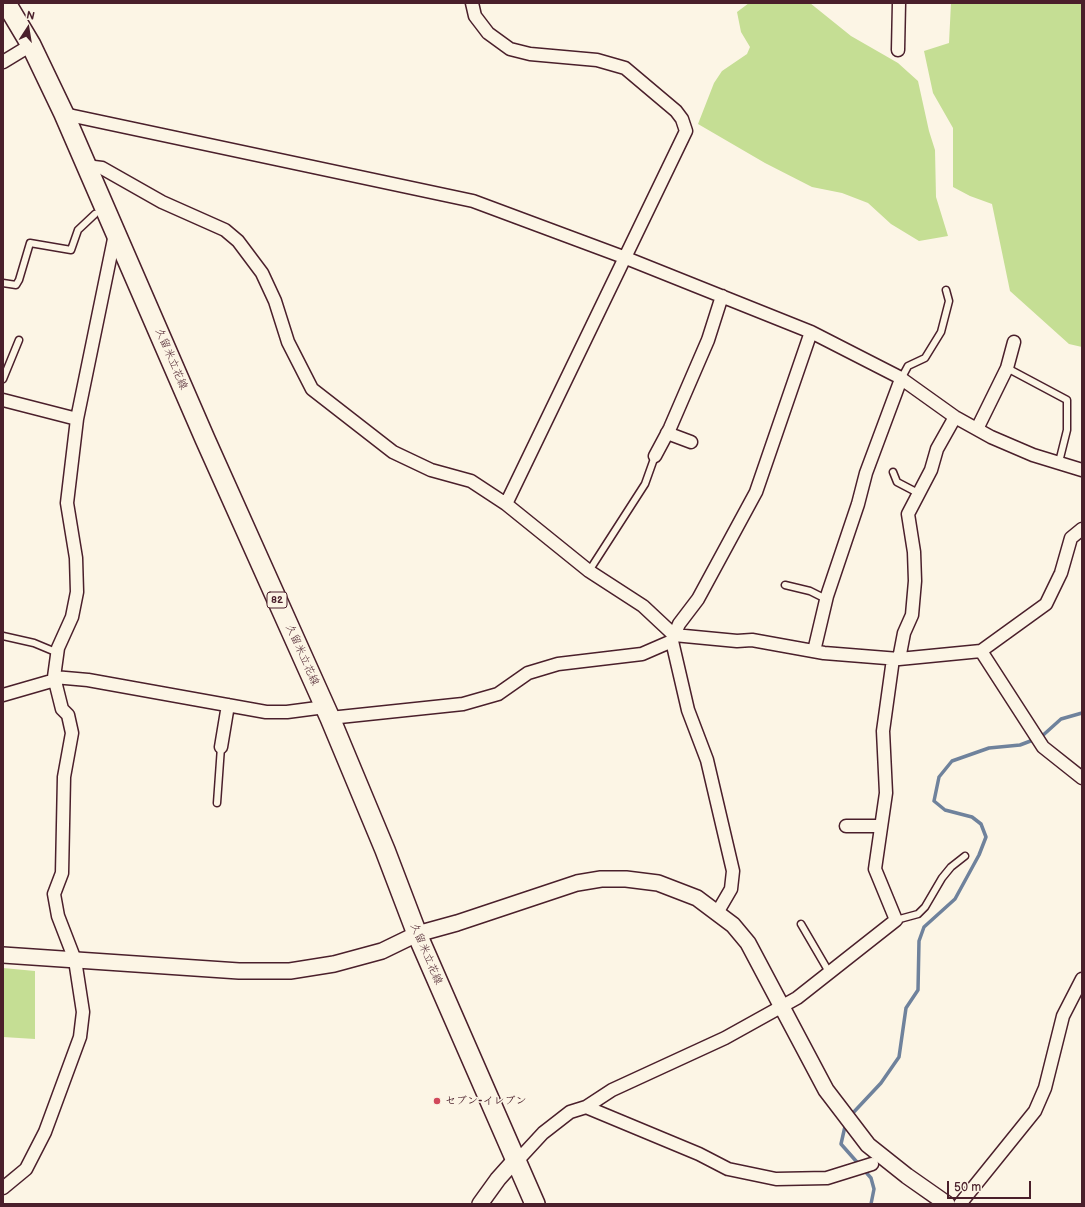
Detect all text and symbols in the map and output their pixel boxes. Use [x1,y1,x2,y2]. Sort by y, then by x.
north arrow [8,8,48,48]
text: N [25,9,36,23]
street label: 久留米立花線 [152,326,190,392]
road number: 82 [267,592,287,608]
street label: 久留米立花線 [283,622,321,688]
street label: 久留米立花線 [407,921,445,987]
place label: セブン-イレブン [445,1094,526,1108]
marker: セブン-イレブン [432,1096,442,1106]
scale bar [949,1173,1033,1199]
text: 50 m [954,1180,981,1195]

